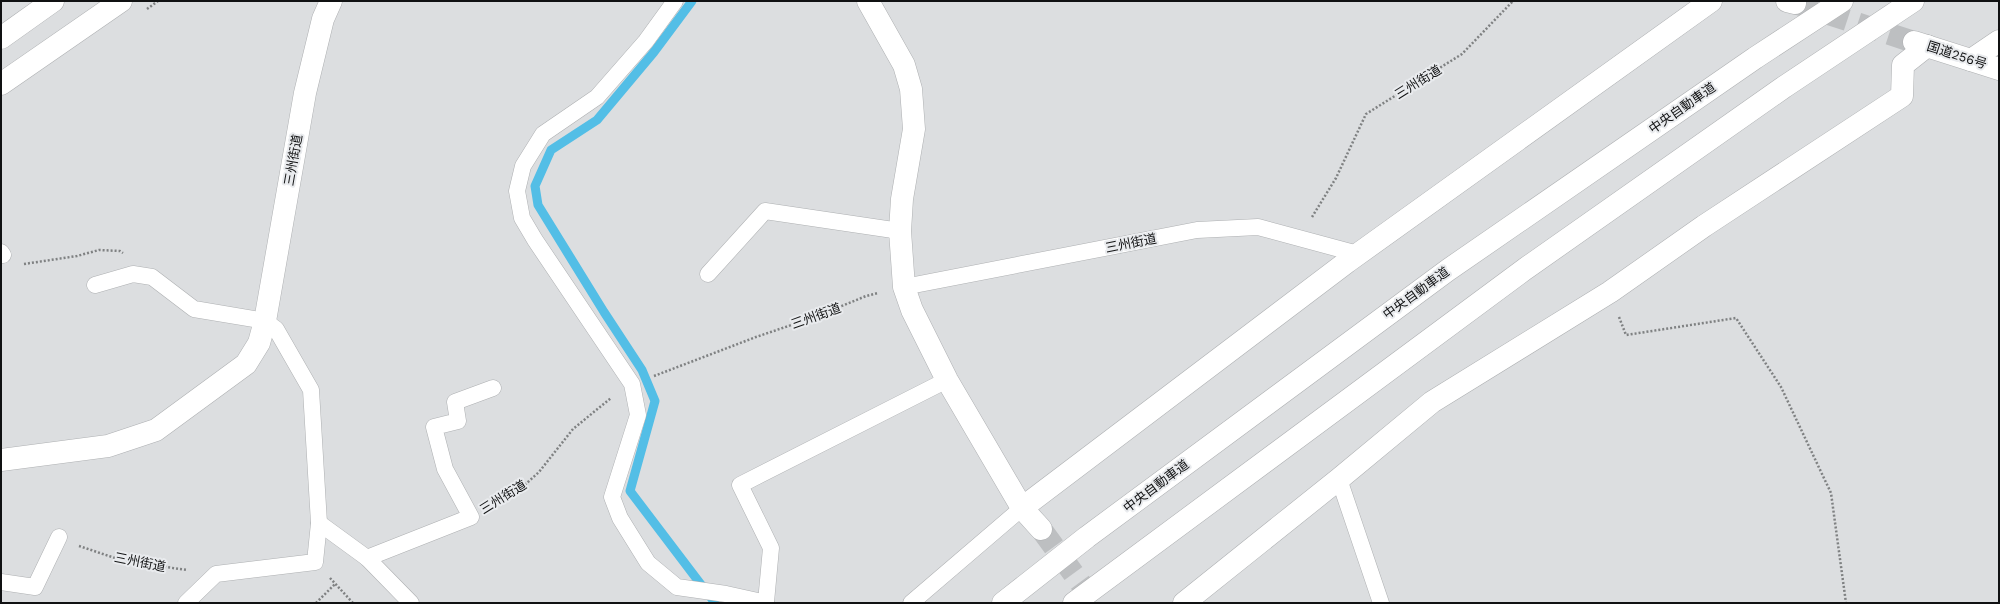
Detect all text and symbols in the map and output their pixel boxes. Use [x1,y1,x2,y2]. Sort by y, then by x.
street label: 国道256号 [1925,38,1989,72]
street label: 三州街道 [1392,62,1444,102]
street label: 中央自動車道 [1646,79,1718,137]
street label: 三州街道 [281,133,305,187]
street label: 三州街道 [1104,231,1158,255]
street label: 中央自動車道 [1380,264,1452,322]
street label: 三州街道 [789,300,843,332]
street label: 中央自動車道 [1120,457,1192,515]
street label: 三州街道 [477,477,529,517]
street label: 三州街道 [113,550,167,574]

